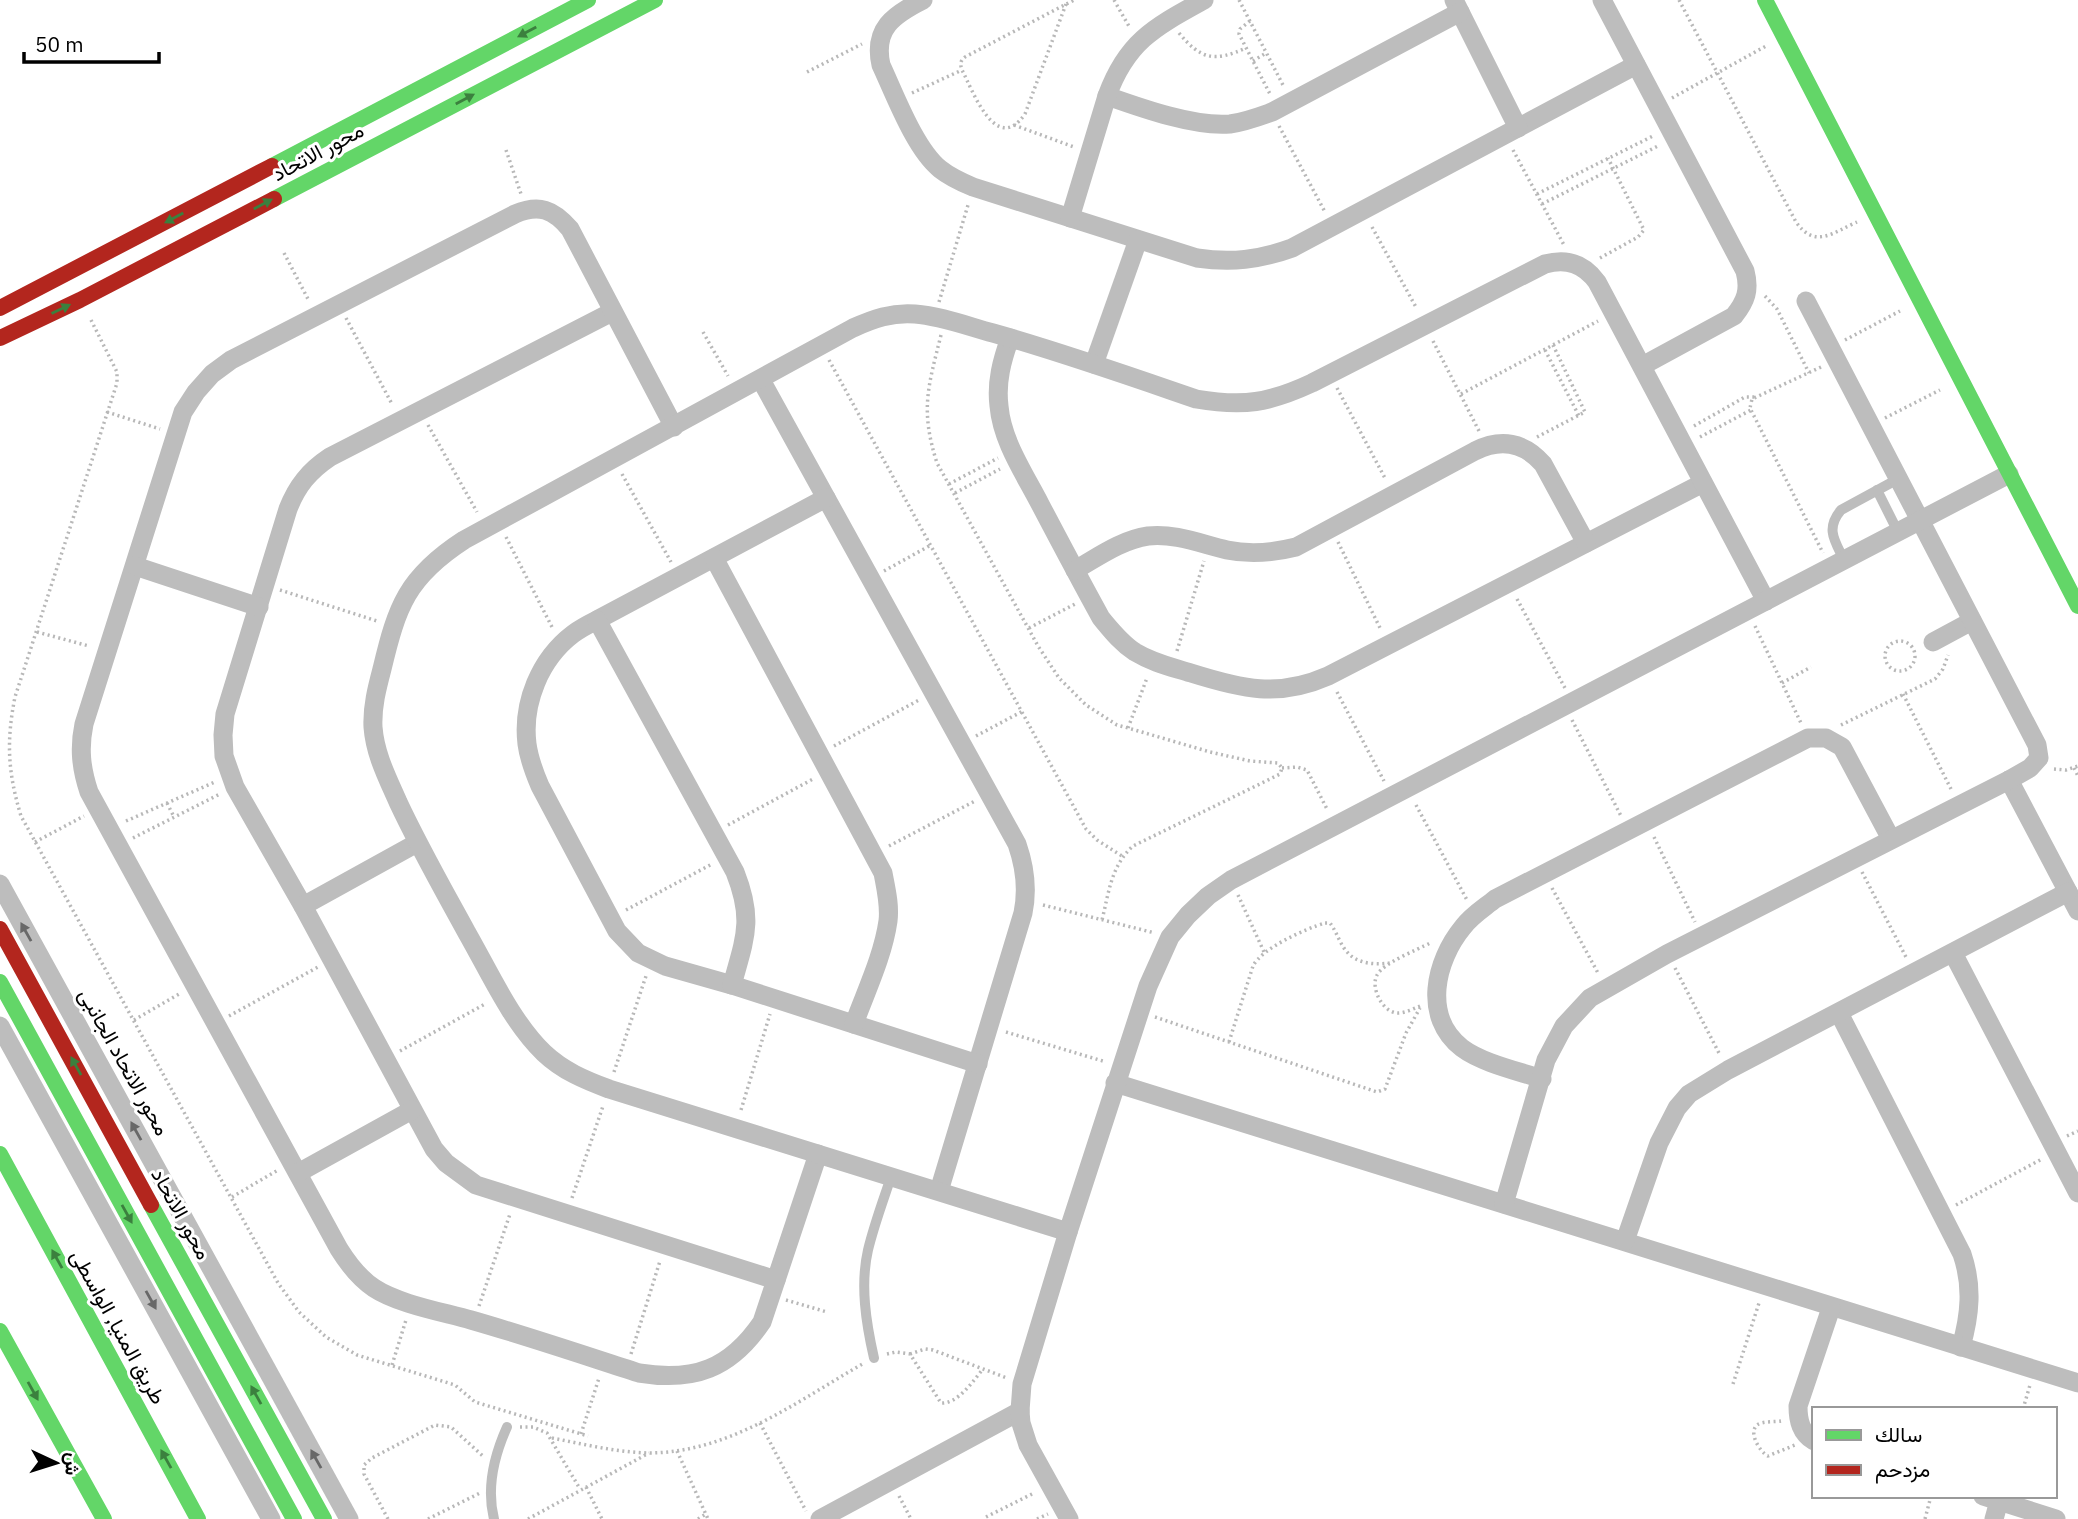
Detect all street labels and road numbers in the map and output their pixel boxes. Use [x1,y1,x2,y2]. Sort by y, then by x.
street label: محور الاتحاد [267,115,368,187]
street label: محور الاتحاد الجانبى [73,983,177,1140]
street label: محور الاتحاد [145,1163,218,1264]
street label: طريق المنيا, الواسطى [65,1244,173,1409]

